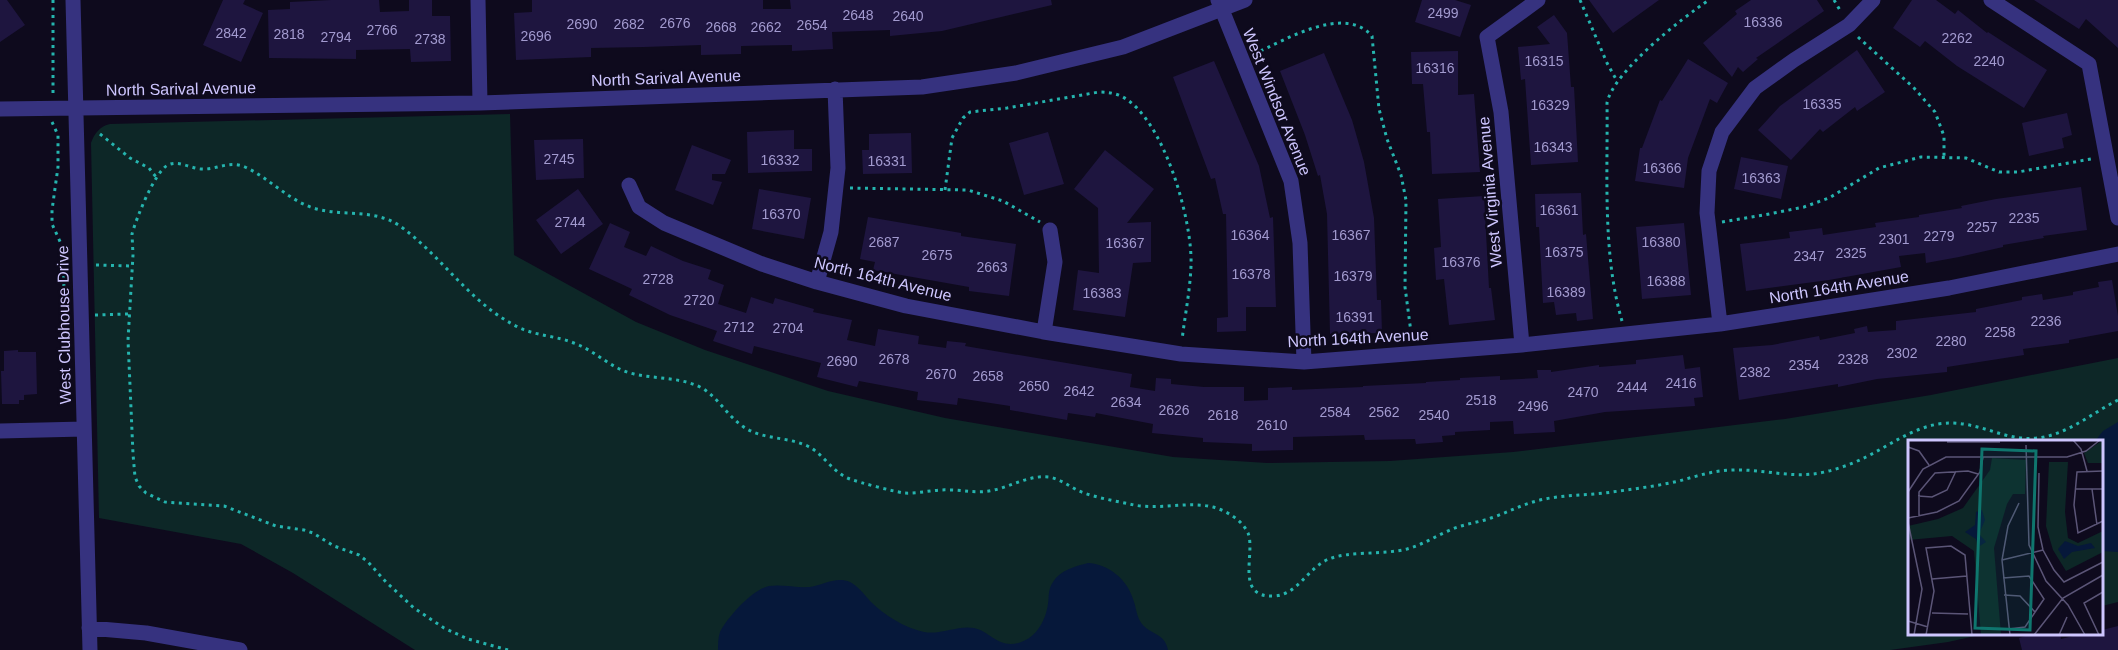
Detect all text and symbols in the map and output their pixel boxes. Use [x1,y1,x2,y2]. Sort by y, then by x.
house number: 2499 [1427,5,1459,21]
house number: 2648 [842,7,874,23]
house number: 2640 [892,8,924,24]
house number: 16336 [1744,14,1783,30]
house number: 2676 [659,15,691,31]
house number: 2690 [566,16,598,32]
house number: 2682 [613,16,645,32]
house number: 2654 [796,17,828,33]
house number: 2668 [705,19,737,35]
house number: 2662 [750,19,782,35]
house number: 2766 [366,22,398,38]
house number: 2842 [215,25,247,41]
house number: 2818 [273,26,305,42]
street label: West Windsor Avenue [1240,26,1314,178]
house number: 2696 [520,28,552,44]
house number: 2794 [320,29,352,45]
house number: 2262 [1941,30,1973,46]
house number: 2738 [414,31,446,47]
house number: 16315 [1525,53,1564,69]
house number: 2240 [1973,53,2005,69]
house number: 16316 [1416,60,1455,76]
street label: North Sarival Avenue [591,67,741,89]
street label: North Sarival Avenue [106,79,256,99]
house number: 16335 [1803,96,1842,112]
house number: 16329 [1531,97,1570,113]
street label: West Virginia Avenue [1475,116,1505,268]
house number: 16343 [1534,139,1573,155]
house number: 2745 [543,151,575,167]
house number: 16332 [761,152,800,168]
house number: 16331 [868,153,907,169]
house number: 16366 [1643,160,1682,176]
house number: 16363 [1742,170,1781,186]
house number: 16361 [1540,202,1579,218]
house number: 16370 [762,206,801,222]
house number: 2235 [2008,210,2040,226]
house number: 2744 [554,214,586,230]
house number: 2257 [1966,219,1998,235]
house number: 16364 [1231,227,1270,243]
house number: 16367 [1332,227,1371,243]
house number: 2279 [1923,228,1955,244]
house number: 2301 [1878,231,1910,247]
house number: 2687 [868,234,900,250]
house number: 16380 [1642,234,1681,250]
house number: 16367 [1106,235,1145,251]
house number: 16375 [1545,244,1584,260]
street label: West Clubhouse Drive [54,245,74,405]
house number: 2325 [1835,245,1867,261]
house number: 2675 [921,247,953,263]
house number: 2347 [1793,248,1825,264]
street label: North 164th Avenue [812,254,954,304]
house number: 16376 [1442,254,1481,270]
house number: 2663 [976,259,1008,275]
house number: 16378 [1232,266,1271,282]
house number: 16379 [1334,268,1373,284]
street label: North 164th Avenue [1768,268,1910,306]
house number: 2728 [642,271,674,287]
house number: 16388 [1647,273,1686,289]
house number: 16389 [1547,284,1586,300]
house number: 16383 [1083,285,1122,301]
house number: 2720 [683,292,715,308]
house number: 16391 [1336,309,1375,325]
house number: 2236 [2030,313,2062,329]
house number: 2712 [723,319,755,335]
house number: 2704 [772,320,804,336]
house number: 2258 [1984,324,2016,340]
street label: North 164th Avenue [1287,326,1429,350]
house number: 2280 [1935,333,1967,349]
house number: 2302 [1886,345,1918,361]
house number: 2678 [878,351,910,367]
house number: 2328 [1837,351,1869,367]
house number: 2690 [826,353,858,369]
house number: 2354 [1788,357,1820,373]
house number: 2382 [1739,364,1771,380]
house number: 2670 [925,366,957,382]
house number: 2658 [972,368,1004,384]
house number: 2416 [1665,375,1697,391]
house number: 2650 [1018,378,1050,394]
house number: 2444 [1616,379,1648,395]
house number: 2642 [1063,383,1095,399]
house number: 2470 [1567,384,1599,400]
house number: 2518 [1465,392,1497,408]
house number: 2634 [1110,394,1142,410]
house number: 2496 [1517,398,1549,414]
house number: 2626 [1158,402,1190,418]
house number: 2584 [1319,404,1351,420]
house number: 2562 [1368,404,1400,420]
house number: 2618 [1207,407,1239,423]
house number: 2540 [1418,407,1450,423]
house number: 2610 [1256,417,1288,433]
inset map [1908,440,2103,635]

